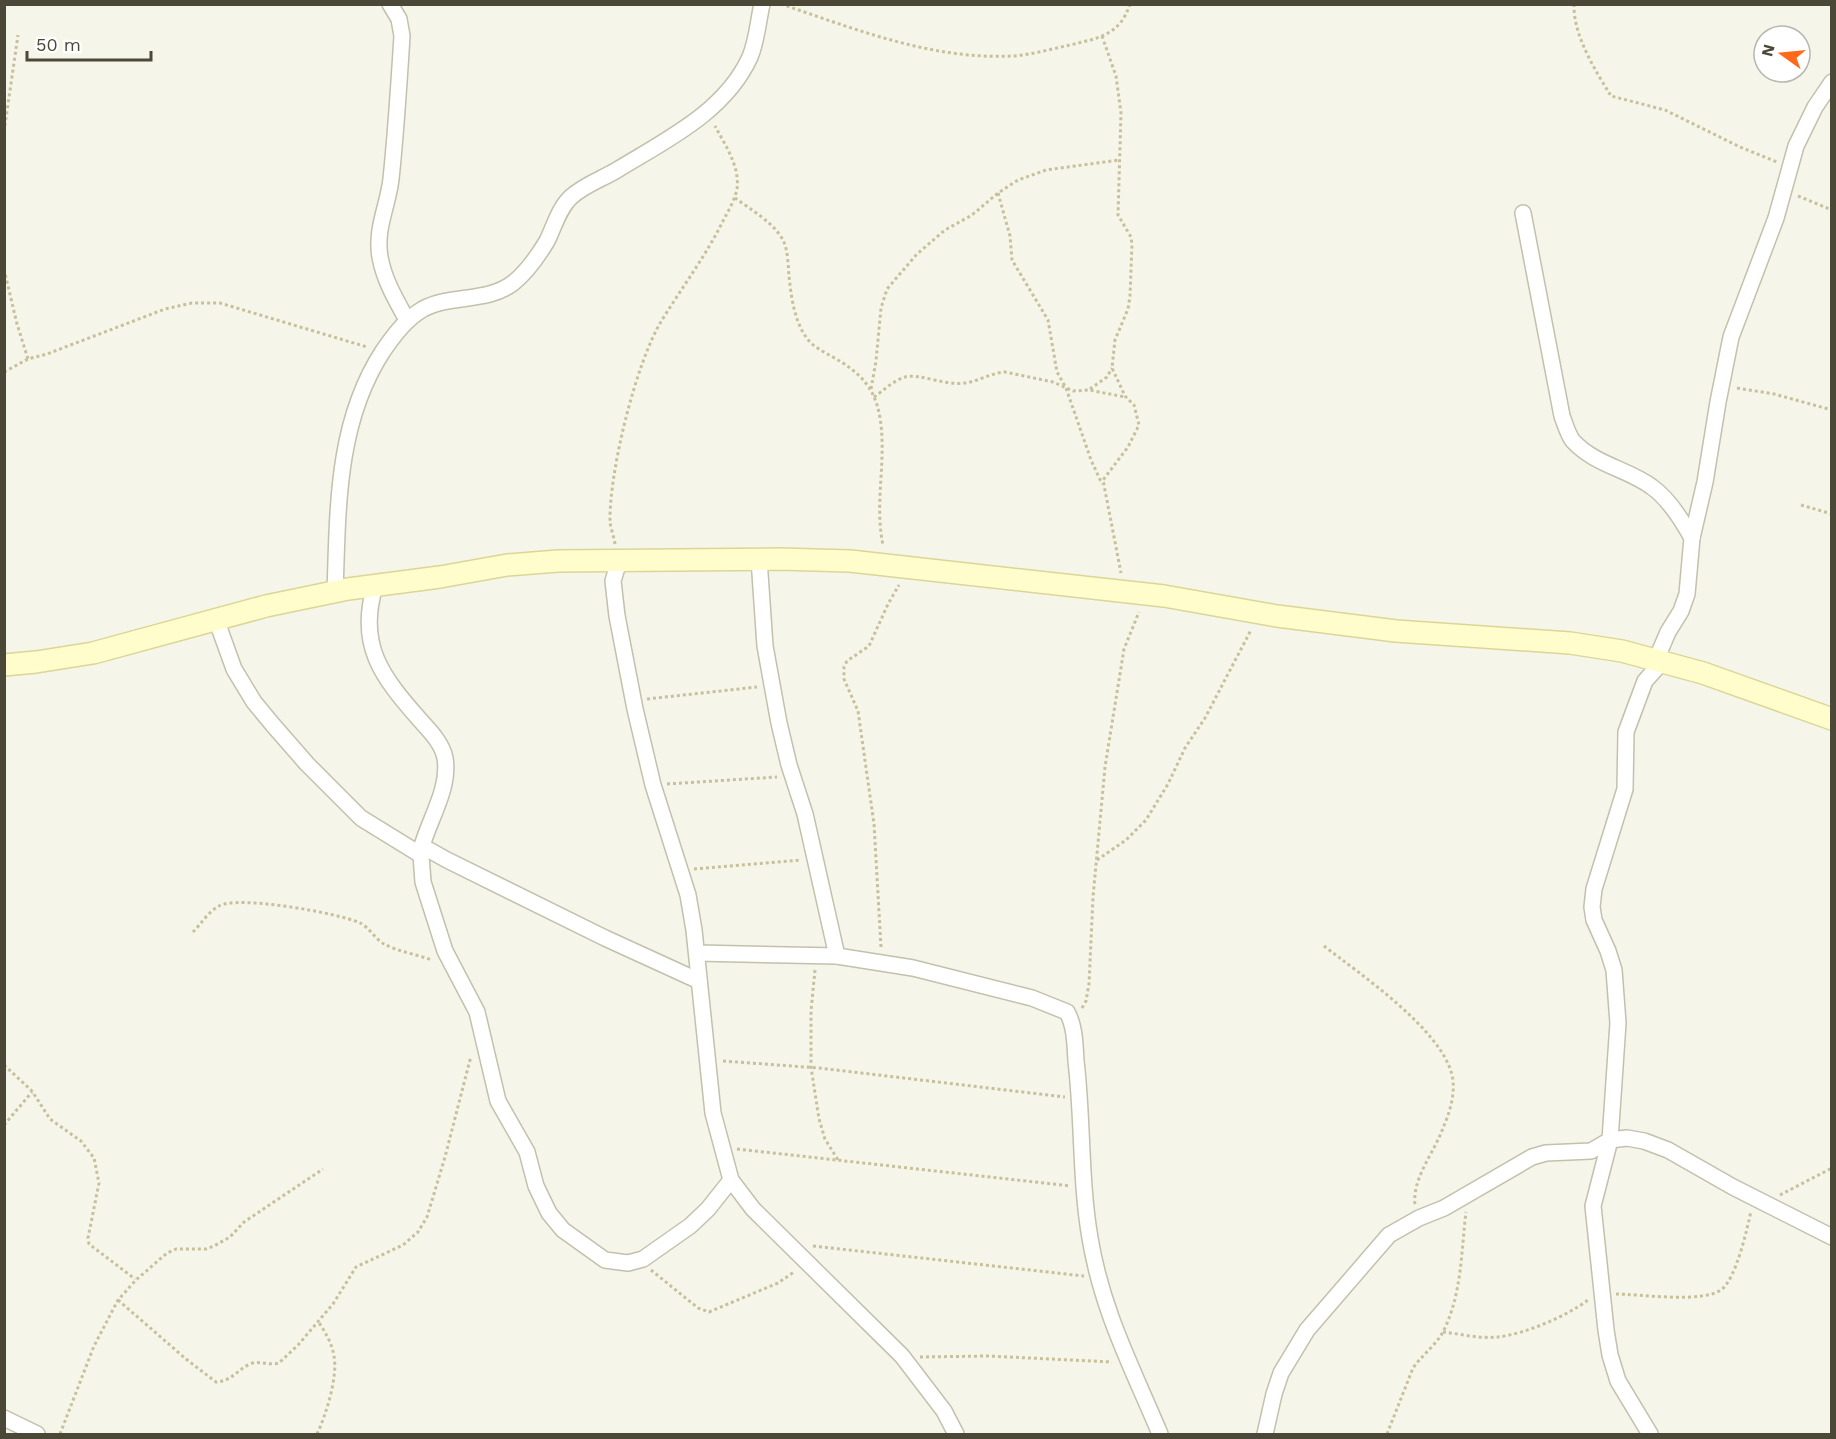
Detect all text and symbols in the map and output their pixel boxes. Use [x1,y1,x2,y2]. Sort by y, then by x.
scale bar [27,24,152,62]
north arrow [1752,24,1812,84]
text: 50 m [36,34,81,55]
text: N [1757,42,1779,58]

